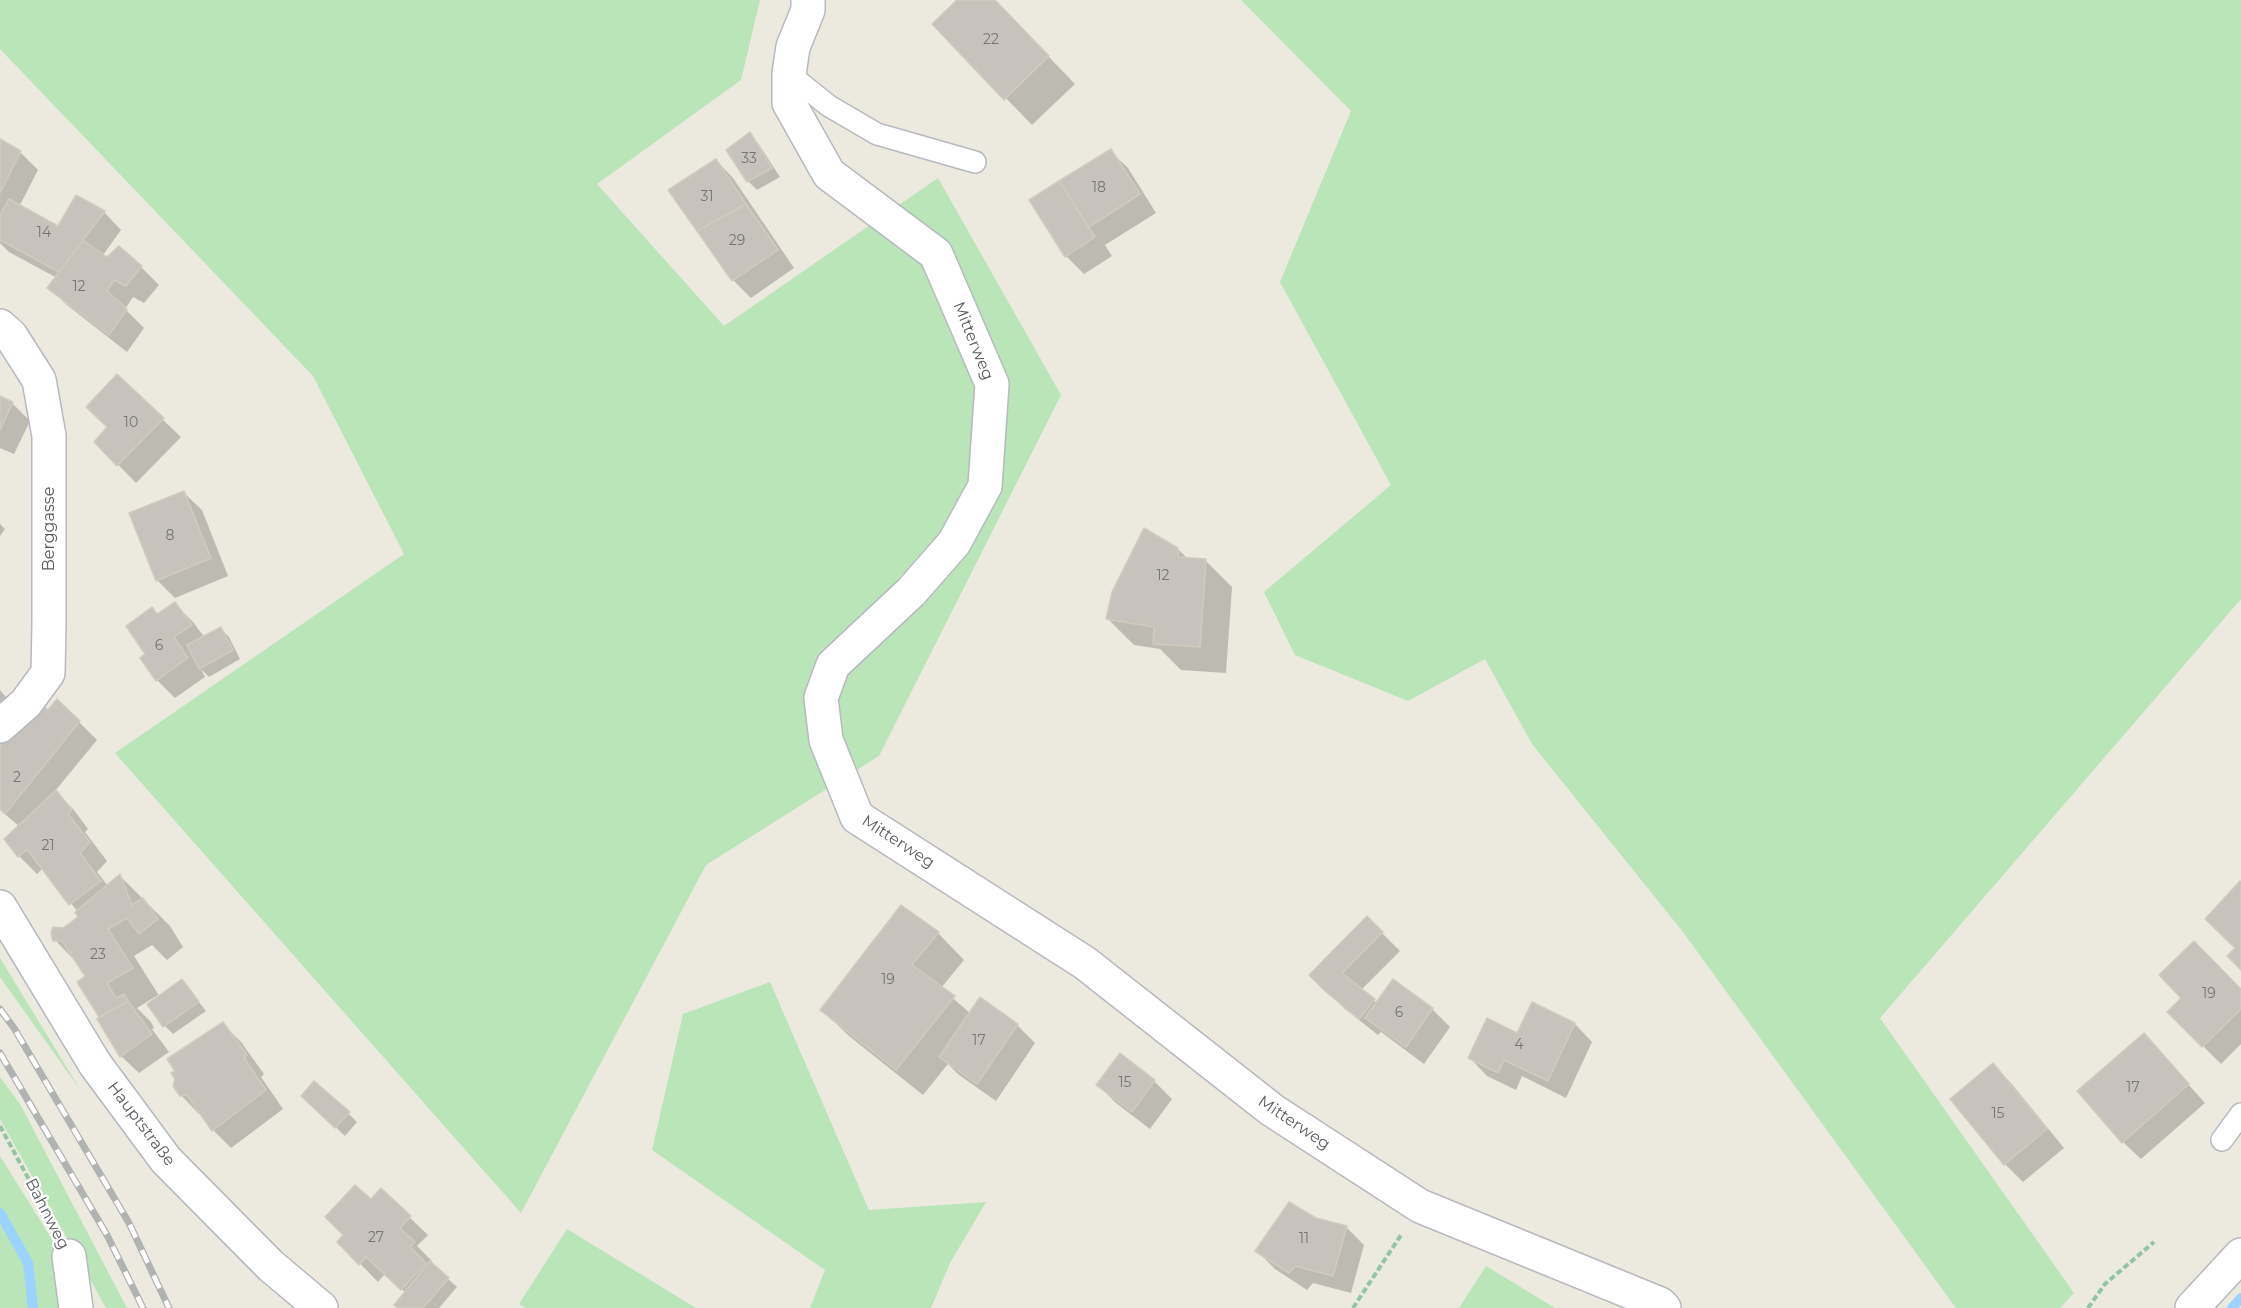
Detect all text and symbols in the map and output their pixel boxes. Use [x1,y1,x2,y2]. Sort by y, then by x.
house number: 22 [983,32,999,48]
house number: 33 [741,151,757,167]
house number: 18 [1092,180,1106,196]
house number: 31 [701,189,713,205]
house number: 14 [37,225,51,241]
house number: 29 [729,233,745,249]
house number: 12 [72,279,86,295]
street label: Mitterweg [949,299,997,383]
house number: 10 [124,415,138,431]
street label: Berggasse [39,487,59,571]
house number: 8 [166,528,174,544]
house number: 12 [1156,568,1170,584]
house number: 6 [155,638,163,654]
house number: 2 [13,770,21,786]
street label: Mitterweg [858,811,938,873]
house number: 21 [41,838,55,854]
house number: 23 [90,947,106,963]
house number: 19 [881,972,895,988]
house number: 19 [2202,986,2216,1002]
house number: 6 [1395,1005,1403,1021]
house number: 17 [972,1033,986,1049]
house number: 4 [1514,1037,1524,1053]
house number: 15 [1119,1075,1131,1091]
street label: Hauptstraße [103,1078,179,1170]
house number: 17 [2126,1080,2140,1096]
street label: Mitterweg [1254,1092,1334,1154]
house number: 15 [1992,1106,2004,1122]
street label: Bahnweg [21,1175,73,1253]
house number: 27 [368,1230,384,1246]
house number: 11 [1299,1231,1309,1247]

